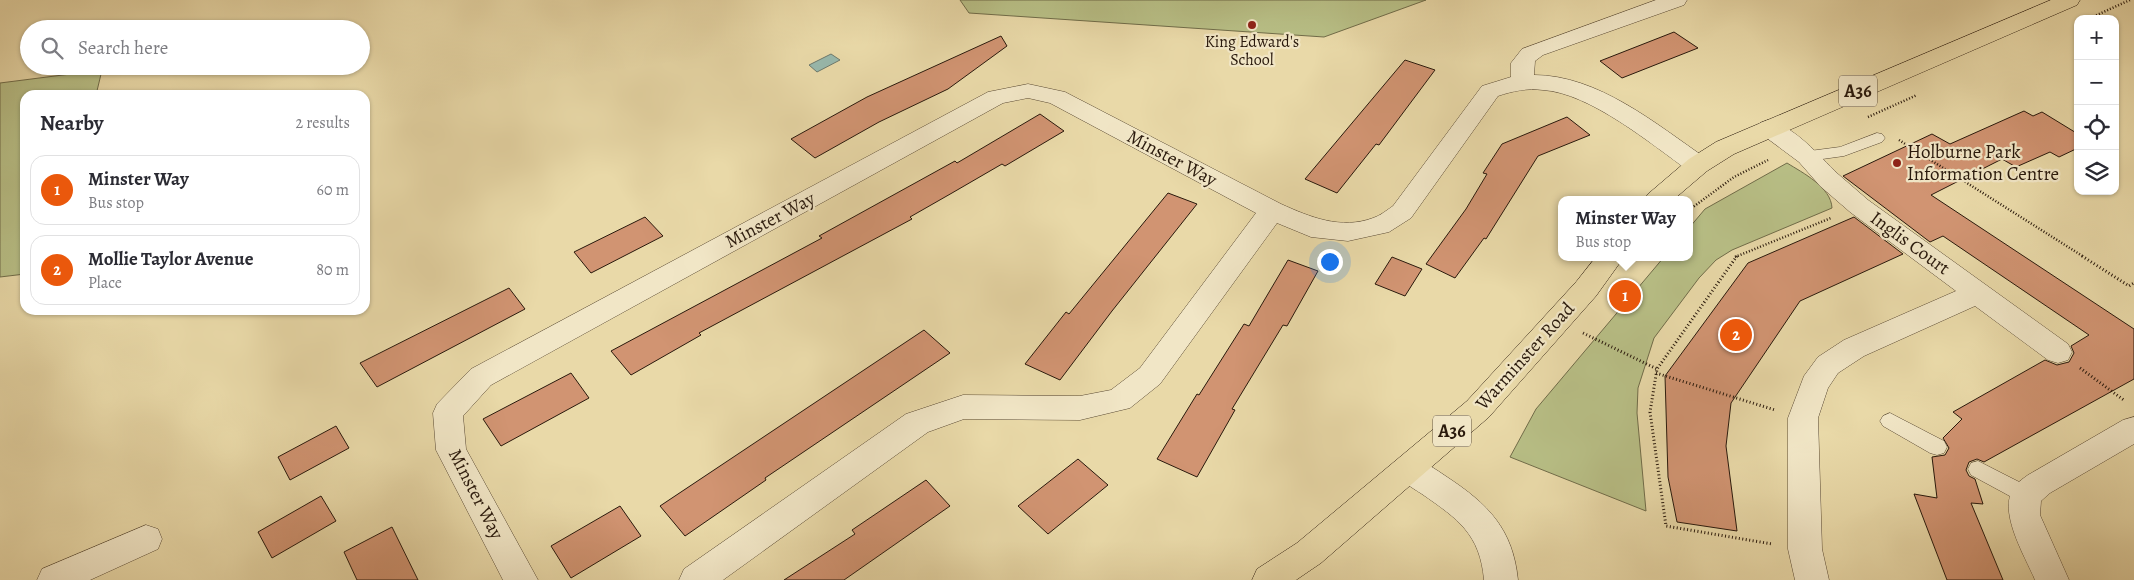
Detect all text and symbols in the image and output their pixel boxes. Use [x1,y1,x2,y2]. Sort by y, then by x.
map controls [2074,15,2119,195]
button: + [2074,15,2119,60]
marker: King Edward's School [1246,19,1258,31]
search box [20,20,370,75]
place label: King Edward's School [1205,31,1299,71]
icon: search [38,34,66,62]
text: Search here [78,35,168,61]
button: − [2074,60,2119,105]
road number: A36 [1839,76,1877,106]
button: locate [2074,105,2119,150]
text: Nearby [40,109,103,137]
text: 2 results [295,112,350,134]
street label: Minster Way [1123,123,1222,193]
place label: Holburne Park Information Centre [1907,139,2059,187]
button: layers [2074,150,2119,195]
marker: Holburne Park Information Centre [1891,157,1903,169]
text: Minster Way [88,166,189,192]
text: 1 [54,179,60,201]
text: 60 m [317,179,349,201]
street label: Minster Way [721,185,820,255]
text: Bus stop [88,192,144,214]
popup [1558,196,1693,261]
text: Minster Way [1575,205,1676,231]
street label: Inglis Court [1865,205,1955,281]
text: Bus stop [1575,231,1631,253]
text: Mollie Taylor Avenue [88,246,253,272]
your location [1317,249,1343,275]
text: 2 [53,259,61,281]
text: 80 m [316,259,349,281]
text: Place [88,272,122,294]
pin: 1 [1609,277,1641,315]
street label: Warminster Road [1469,296,1581,416]
pin: 2 [1720,316,1752,354]
road number: A36 [1433,416,1471,446]
street label: Minster Way [442,444,510,544]

